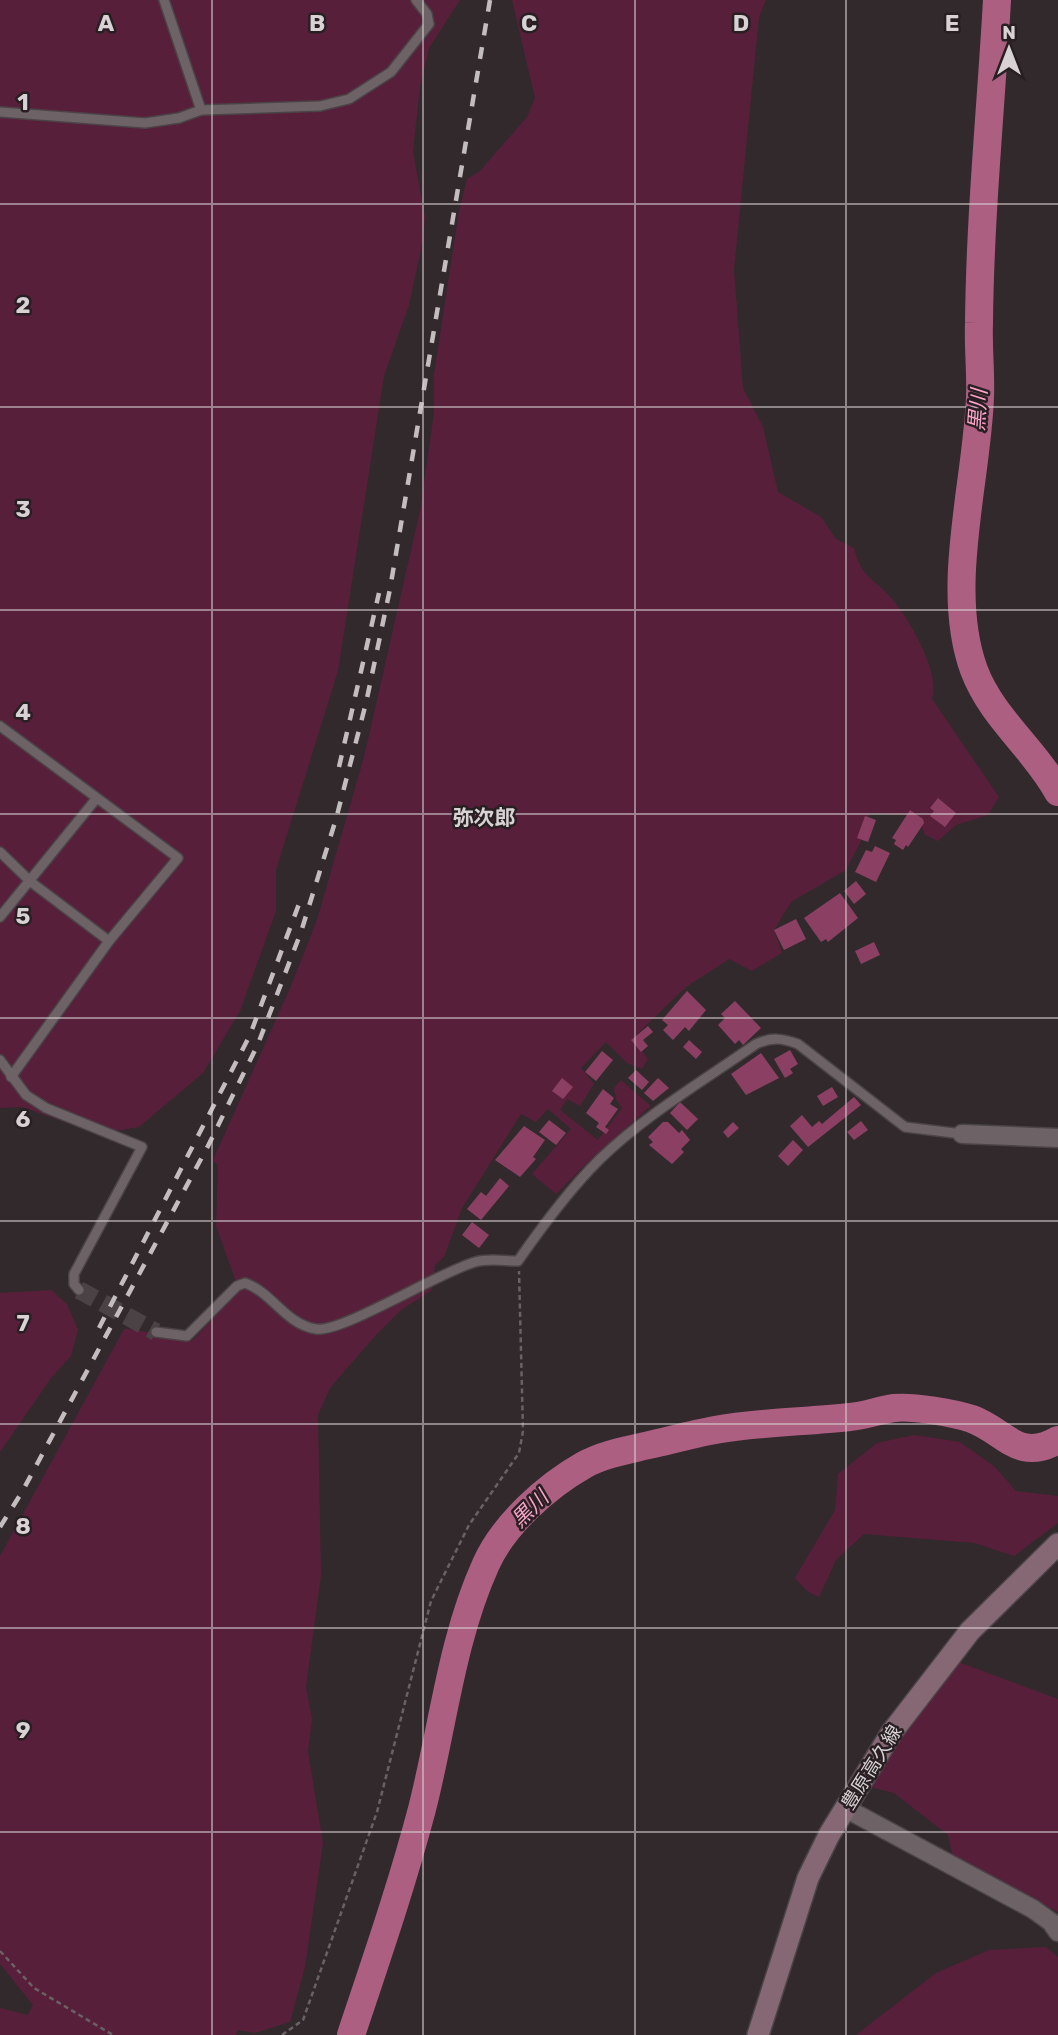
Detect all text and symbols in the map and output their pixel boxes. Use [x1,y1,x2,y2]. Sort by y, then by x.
text: A [98,9,115,37]
text: B [309,9,325,37]
text: C [521,9,537,37]
text: D [733,9,749,37]
text: E [945,9,959,37]
north arrow [974,14,1044,84]
text: N [1002,21,1016,44]
text: 1 [17,88,29,116]
text: 2 [16,291,30,319]
water label: 黒川 [964,386,992,432]
text: 3 [15,495,31,523]
text: 4 [15,698,31,726]
district label: 弥次郎 [453,805,516,830]
text: 5 [16,902,31,930]
text: 6 [16,1105,31,1133]
text: 7 [16,1309,30,1337]
water label: 黒川 [506,1484,555,1532]
text: 8 [15,1512,31,1540]
text: 9 [16,1716,30,1744]
street label: 豊原高久線 [836,1721,906,1814]

